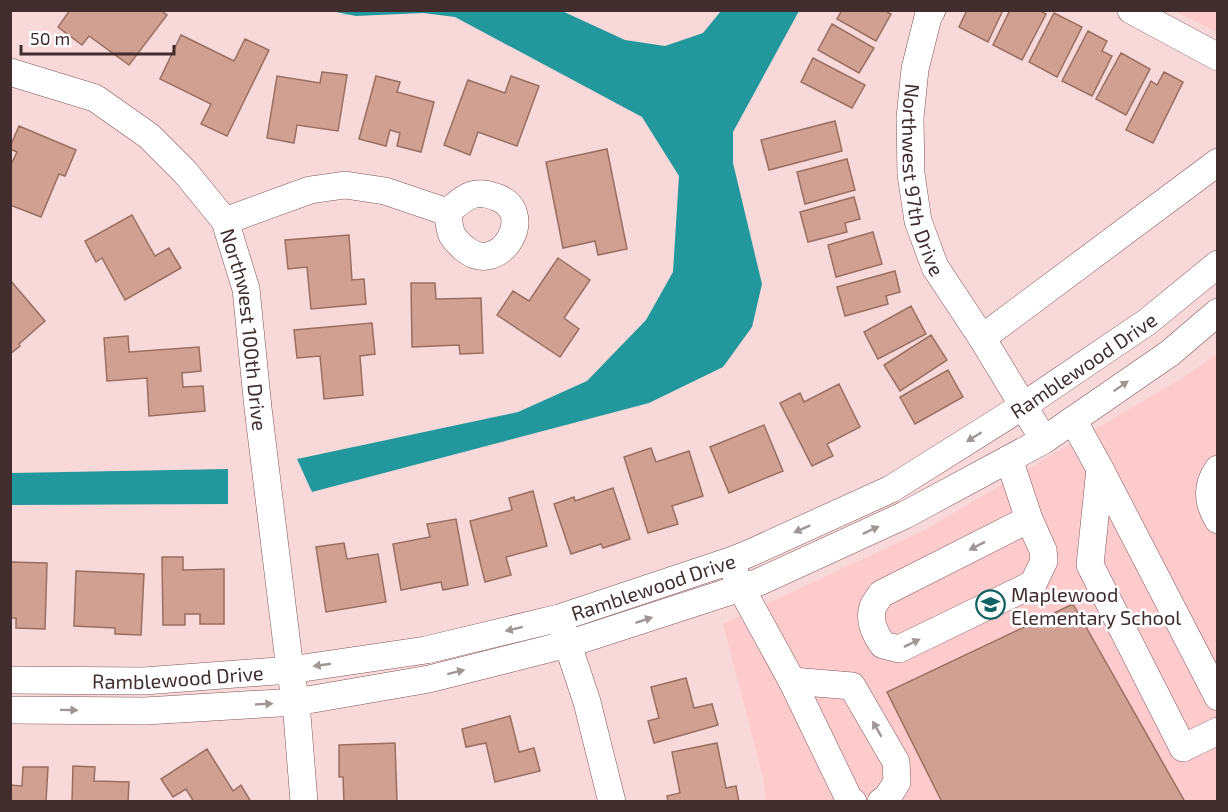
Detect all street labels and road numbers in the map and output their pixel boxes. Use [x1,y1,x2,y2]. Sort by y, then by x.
street label: Northwest 97th Drive [898,82,949,280]
street label: Northwest 100th Drive [216,225,273,432]
street label: Ramblewood Drive [1006,307,1161,423]
street label: Ramblewood Drive [568,548,738,625]
street label: Ramblewood Drive [92,660,264,693]

